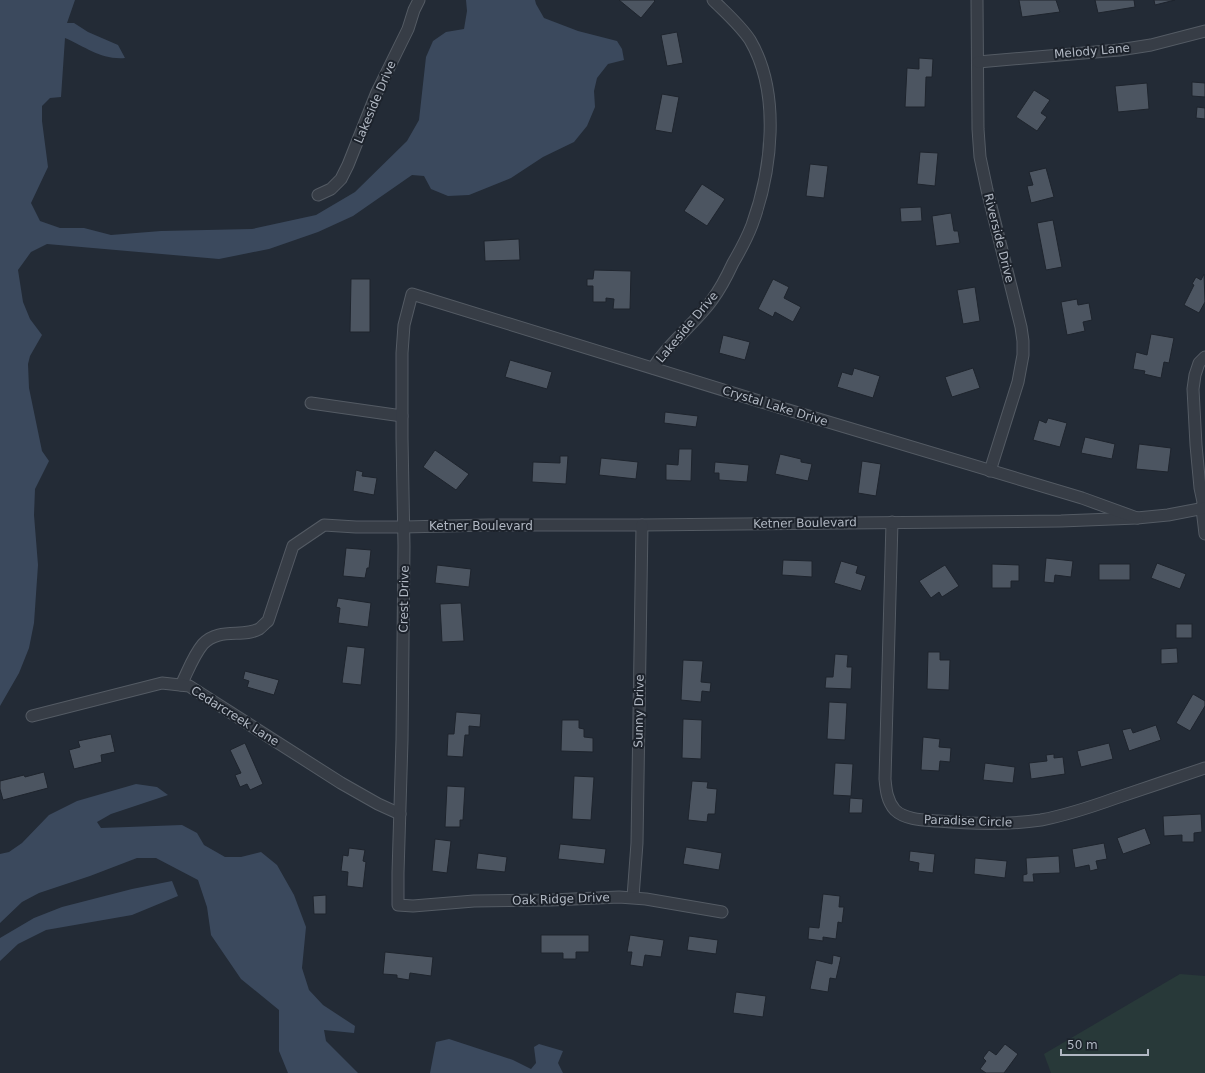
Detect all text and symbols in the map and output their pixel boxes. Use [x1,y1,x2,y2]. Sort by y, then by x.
street label: Melody Lane [1054,41,1130,61]
street label: Lakeside Drive [351,59,399,145]
street label: Riverside Drive [981,192,1017,284]
street label: Lakeside Drive [653,289,721,365]
street label: Crystal Lake Drive [721,383,829,429]
street label: Ketner Boulevard [753,515,857,531]
street label: Ketner Boulevard [429,519,533,533]
street label: Crest Drive [396,565,412,633]
street label: Sunny Drive [631,674,647,748]
street label: Cedarcreek Lane [188,683,282,749]
street label: Paradise Circle [924,812,1012,830]
street label: Oak Ridge Drive [512,890,610,908]
scale bar [1061,1031,1148,1057]
text: 50 m [1067,1038,1098,1052]

